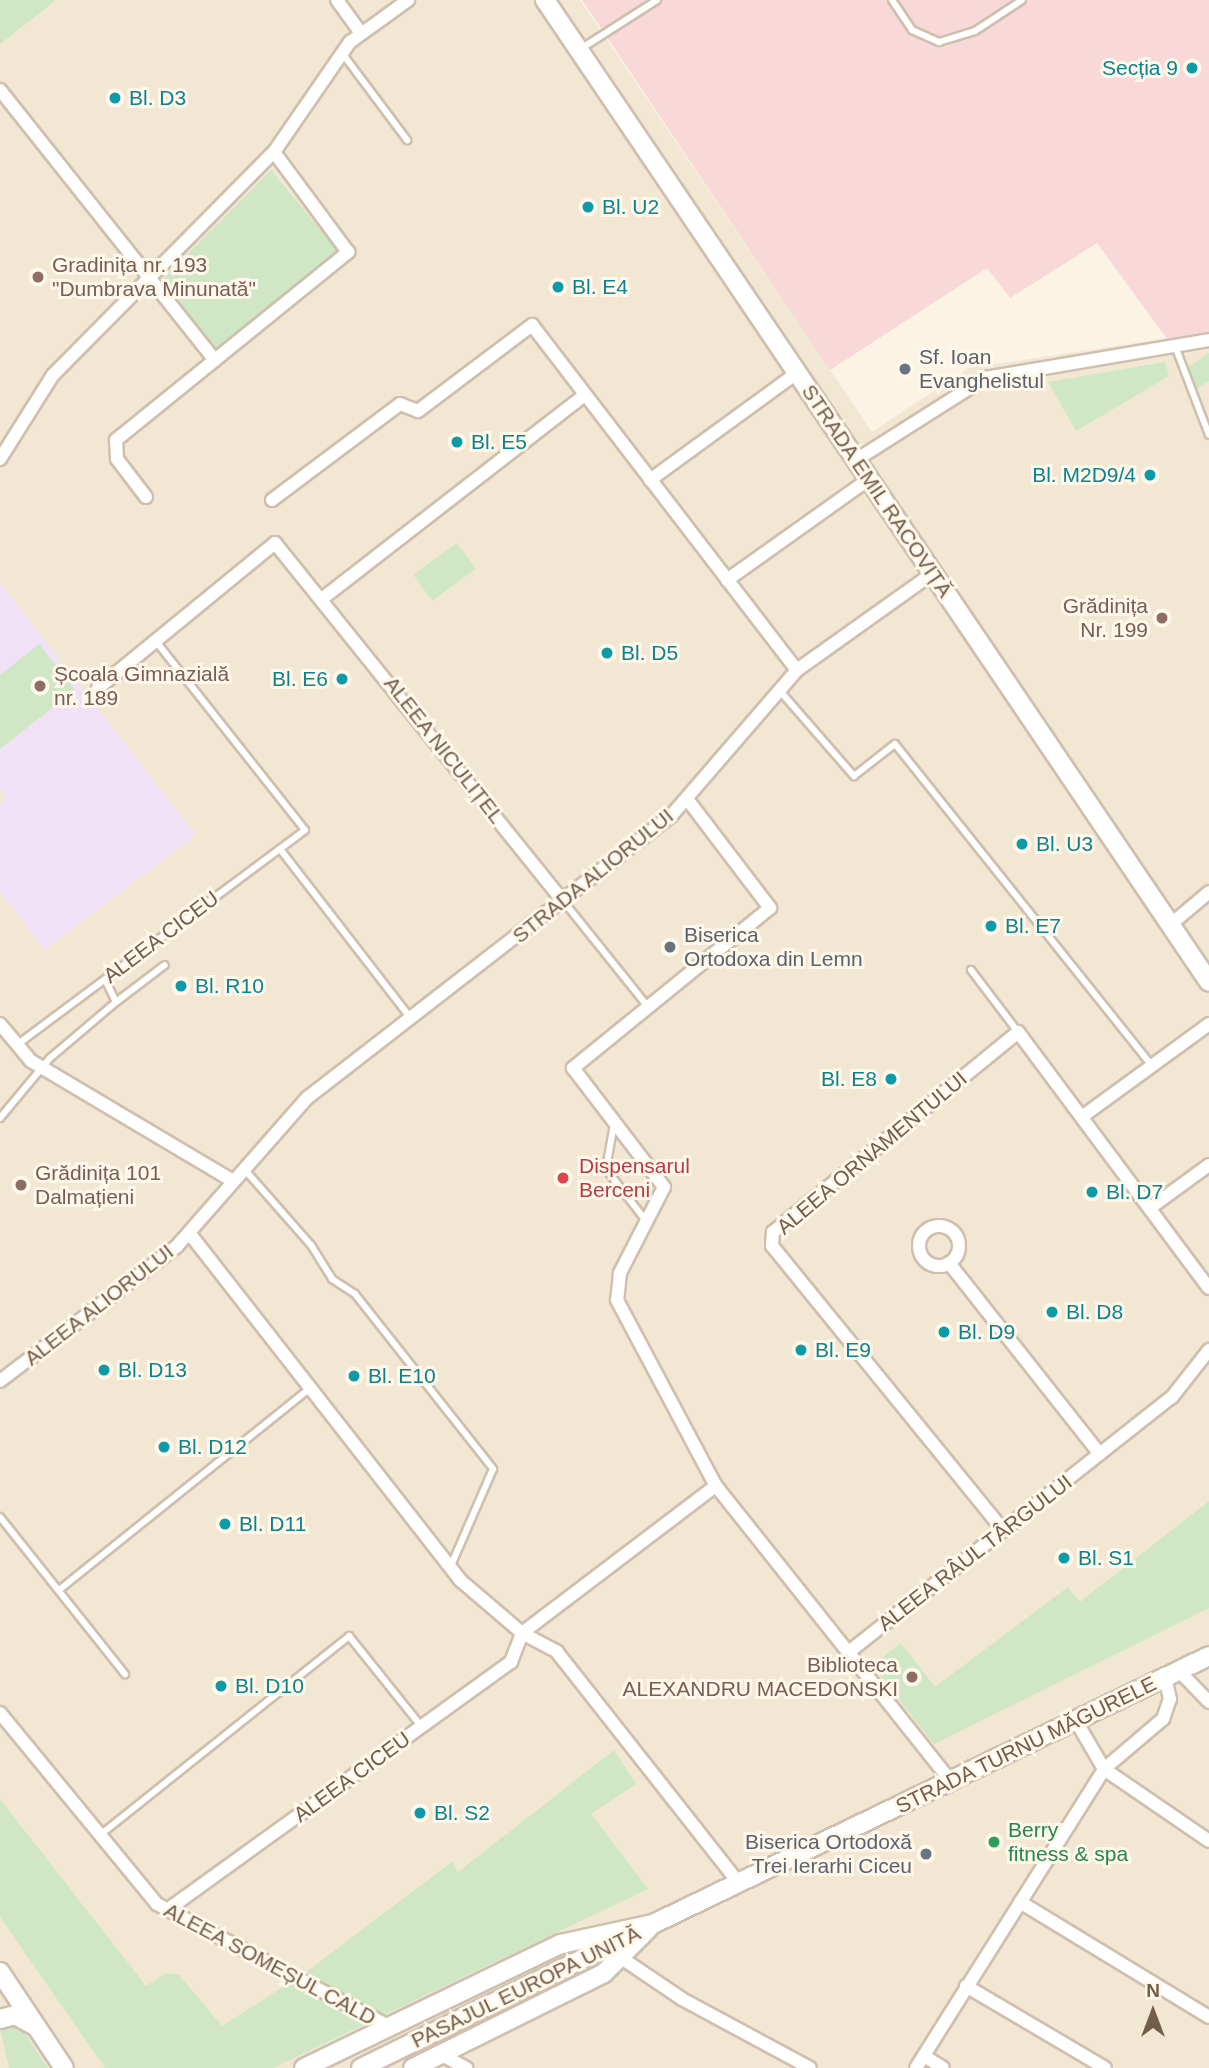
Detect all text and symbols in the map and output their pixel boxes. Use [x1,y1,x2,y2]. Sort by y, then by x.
place label: Secția 9 [1102,55,1178,81]
marker: Secția 9 [1184,60,1200,76]
place label: Bl. D3 [129,85,186,111]
marker: Bl. D3 [107,90,123,106]
place label: Bl. U2 [602,194,659,220]
marker: Bl. U2 [580,199,596,215]
place label: Gradinița nr. 193 "Dumbrava Minunată" [52,252,256,302]
marker: Gradinița nr. 193 "Dumbrava Minunată" [30,269,46,285]
place label: Bl. E4 [572,274,628,300]
marker: Bl. E4 [550,279,566,295]
place label: Sf. Ioan Evanghelistul [919,344,1044,394]
marker: Sf. Ioan Evanghelistul [897,361,913,377]
street label: STRADA EMIL RACOVIȚĂ [796,379,958,603]
place label: Bl. E5 [471,429,527,455]
marker: Bl. E5 [449,434,465,450]
place label: Bl. M2D9/4 [1032,462,1136,488]
marker: Bl. M2D9/4 [1142,467,1158,483]
place label: Grădinița Nr. 199 [1063,593,1148,643]
marker: Grădinița Nr. 199 [1154,610,1170,626]
place label: Bl. D5 [621,640,678,666]
marker: Bl. D5 [599,645,615,661]
place label: Școala Gimnazială nr. 189 [54,661,229,711]
place label: Bl. E6 [272,666,328,692]
marker: Bl. E6 [334,671,350,687]
street label: ALEEA NICULIȚEL [378,671,510,829]
marker: Școala Gimnazială nr. 189 [32,678,48,694]
street label: STRADA ALIORULUI [507,803,679,949]
place label: Bl. U3 [1036,831,1093,857]
marker: Bl. U3 [1014,836,1030,852]
street label: ALEEA CICEU [98,885,224,989]
place label: Bl. E7 [1005,913,1061,939]
marker: Bl. E7 [983,918,999,934]
place label: Biserica Ortodoxa din Lemn [684,922,863,972]
marker: Biserica Ortodoxa din Lemn [662,939,678,955]
place label: Bl. R10 [195,973,264,999]
marker: Bl. R10 [173,978,189,994]
street label: ALEEA ORNAMENTULUI [771,1066,973,1240]
place label: Bl. E8 [821,1066,877,1092]
marker: Bl. E8 [883,1071,899,1087]
place label: Dispensarul Berceni [579,1153,690,1203]
place label: Grădinița 101 Dalmațieni [35,1160,161,1210]
marker: Dispensarul Berceni [553,1168,573,1188]
marker: Grădinița 101 Dalmațieni [13,1177,29,1193]
place label: Bl. D7 [1106,1179,1163,1205]
marker: Bl. D7 [1084,1184,1100,1200]
street label: ALEEA ALIORULUI [19,1238,179,1372]
place label: Bl. D8 [1066,1299,1123,1325]
marker: Bl. D8 [1044,1304,1060,1320]
place label: Bl. D9 [958,1319,1015,1345]
marker: Bl. D9 [936,1324,952,1340]
place label: Bl. E9 [815,1337,871,1363]
marker: Bl. E9 [793,1342,809,1358]
place label: Bl. D13 [118,1357,187,1383]
marker: Bl. D13 [96,1362,112,1378]
place label: Bl. E10 [368,1363,436,1389]
marker: Bl. E10 [346,1368,362,1384]
place label: Bl. D12 [178,1434,247,1460]
marker: Bl. D12 [156,1439,172,1455]
street label: ALEEA RÂUL TÂRGULUI [872,1469,1078,1637]
place label: Bl. D11 [239,1511,306,1537]
marker: Bl. D11 [217,1516,233,1532]
place label: Bl. S1 [1078,1545,1134,1571]
marker: Bl. S1 [1056,1550,1072,1566]
place label: Biblioteca ALEXANDRU MACEDONSKI [623,1652,898,1702]
marker: Biblioteca ALEXANDRU MACEDONSKI [904,1669,920,1685]
street label: STRADA TURNU MĂGURELE [891,1671,1161,1819]
place label: Bl. D10 [235,1673,304,1699]
marker: Bl. D10 [213,1678,229,1694]
street label: ALEEA CICEU [288,1726,416,1828]
place label: Bl. S2 [434,1800,490,1826]
marker: Bl. S2 [412,1805,428,1821]
place label: Berry fitness & spa [1008,1817,1128,1867]
place label: Biserica Ortodoxă Trei Ierarhi Ciceu [745,1829,912,1879]
marker: Berry fitness & spa [986,1834,1002,1850]
marker: Biserica Ortodoxă Trei Ierarhi Ciceu [918,1846,934,1862]
street label: ALEEA SOMEȘUL CALD [159,1897,381,2031]
street label: PASAJUL EUROPA UNITĂ [407,1920,645,2054]
north arrow [1118,1977,1188,2047]
text: N [1146,1980,1160,2001]

